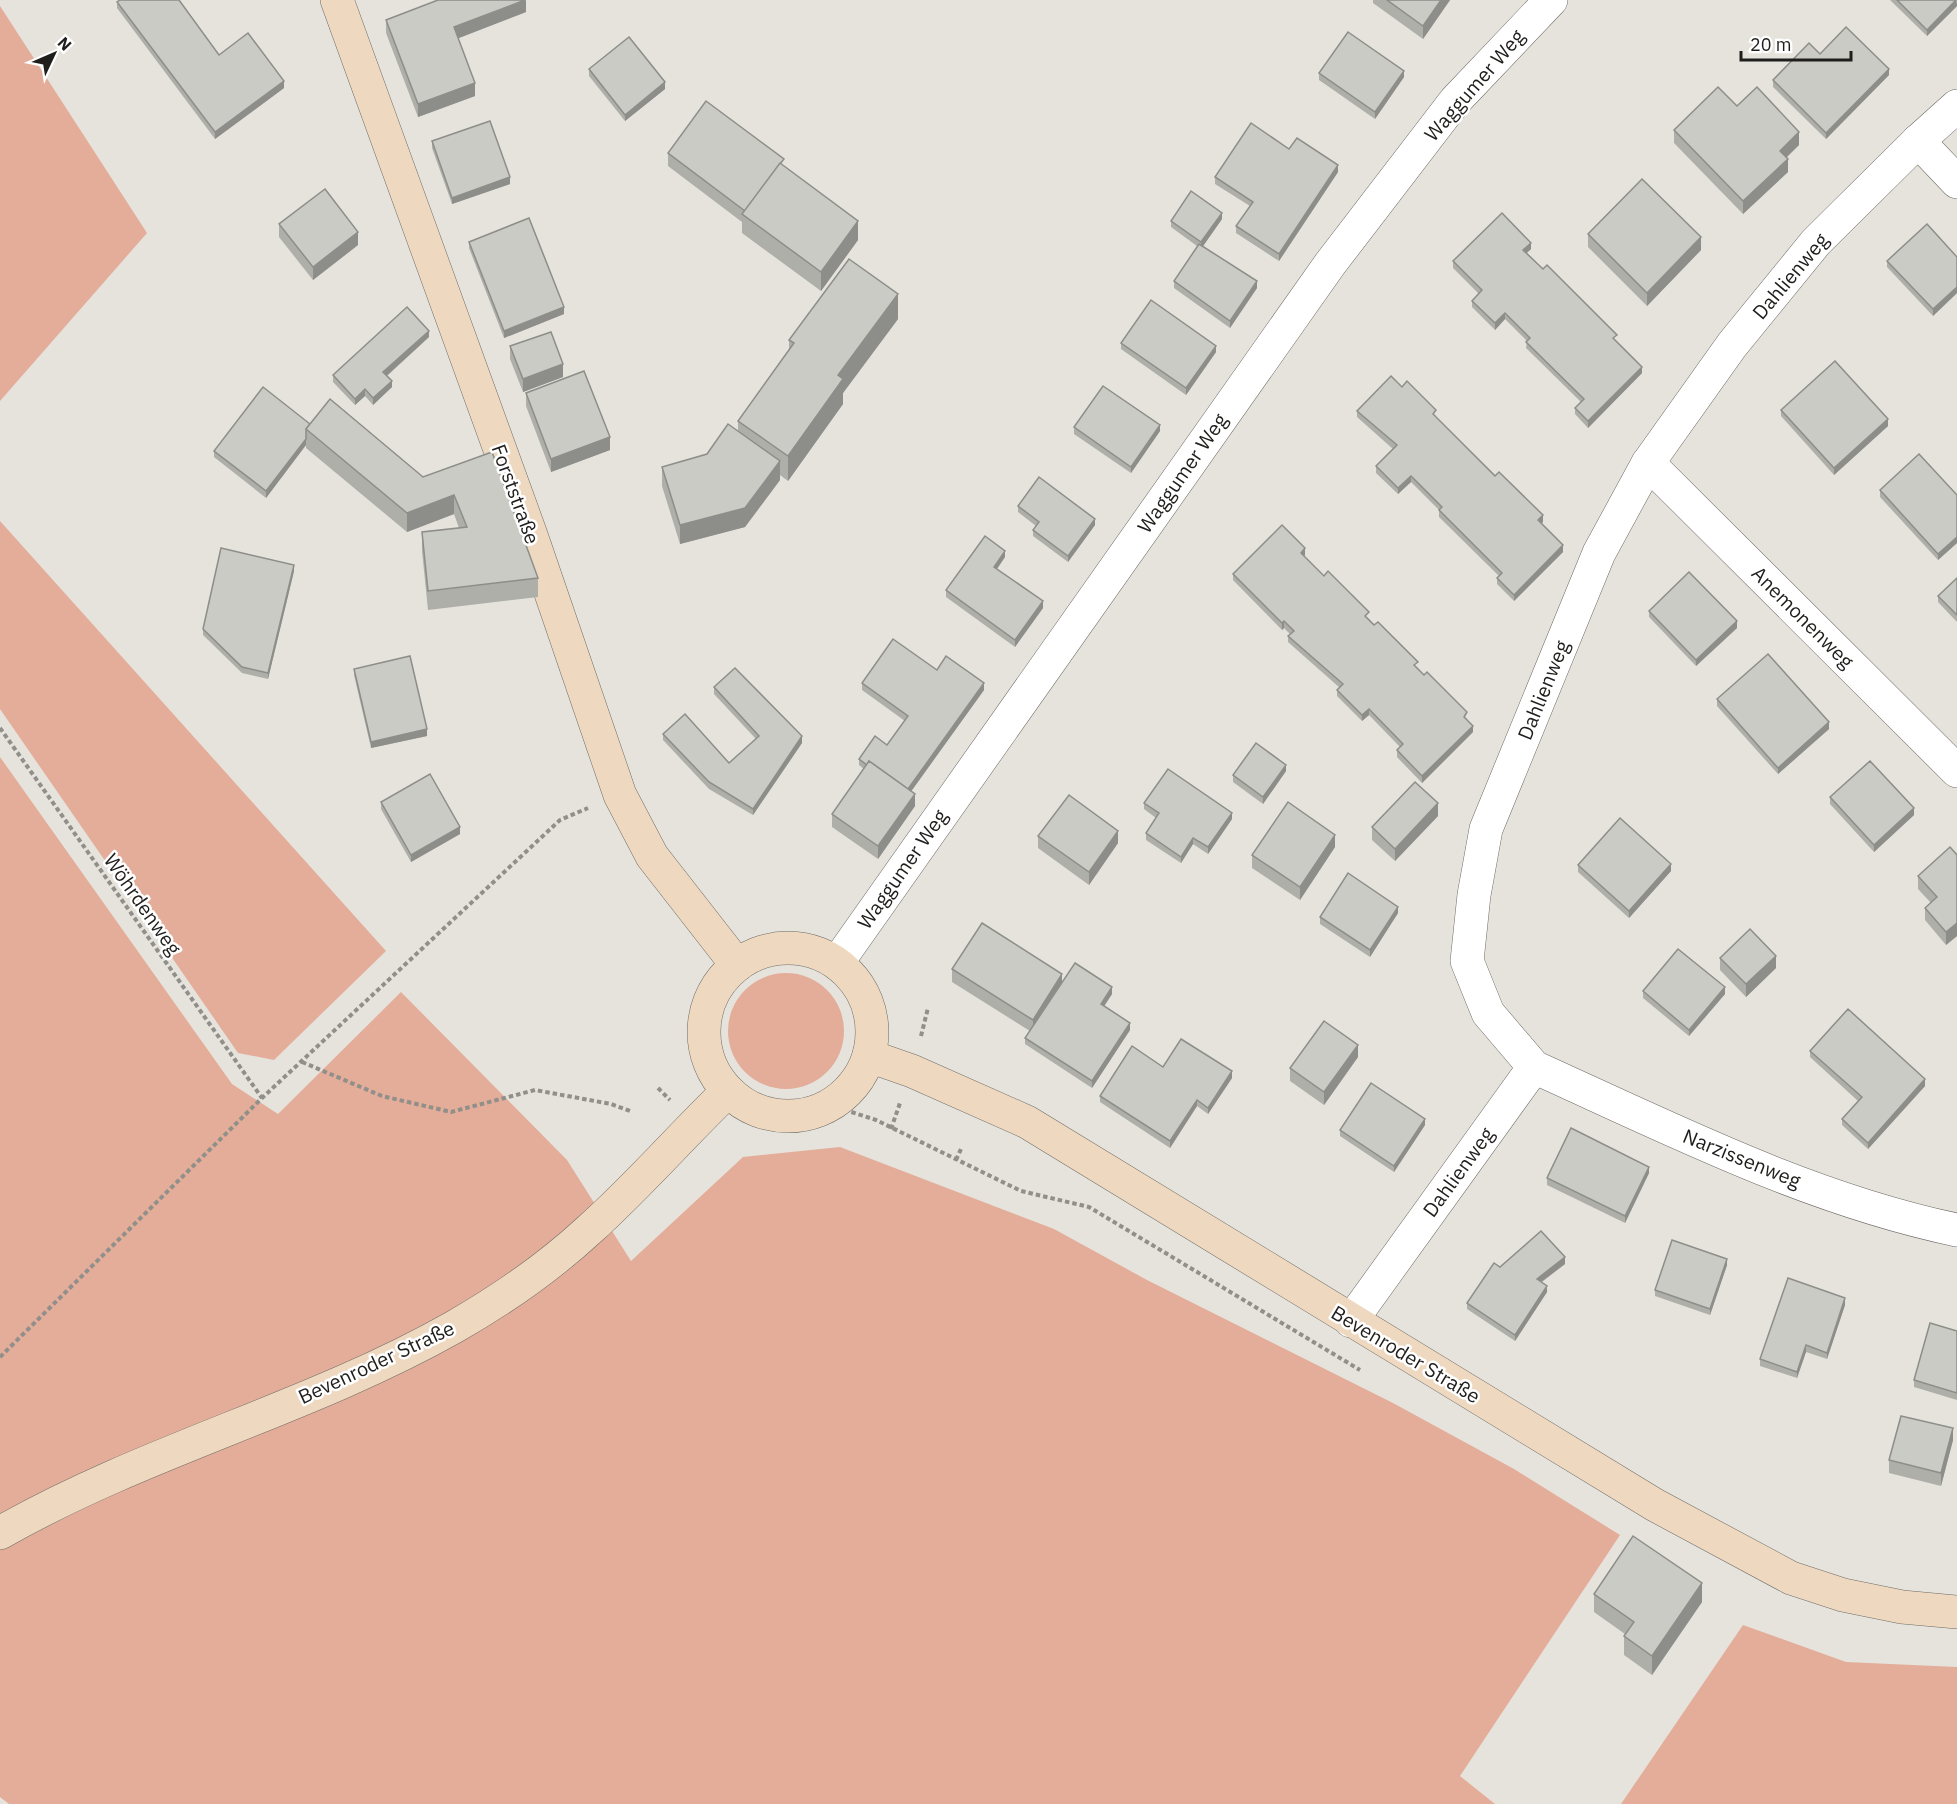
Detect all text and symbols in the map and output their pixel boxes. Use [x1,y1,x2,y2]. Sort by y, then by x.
street label: Waggumer Weg [1418,23,1530,147]
north arrow [24,24,84,84]
scale bar [1741,24,1850,62]
text: N [54,32,76,55]
text: 20 m [1750,33,1792,56]
street label: Dahlienweg [1746,227,1834,325]
street label: Waggumer Weg [1131,407,1234,538]
street label: Forststraße [485,440,547,548]
street label: Anemonenweg [1746,560,1860,674]
street label: Dahlienweg [1511,636,1575,744]
street label: Waggumer Weg [851,803,954,934]
street label: Wöhrdenweg [98,848,188,960]
street label: Dahlienweg [1416,1121,1500,1222]
street label: Narzissenweg [1679,1122,1805,1194]
street label: Bevenroder Straße [1326,1299,1486,1409]
street label: Bevenroder Straße [294,1314,458,1410]

